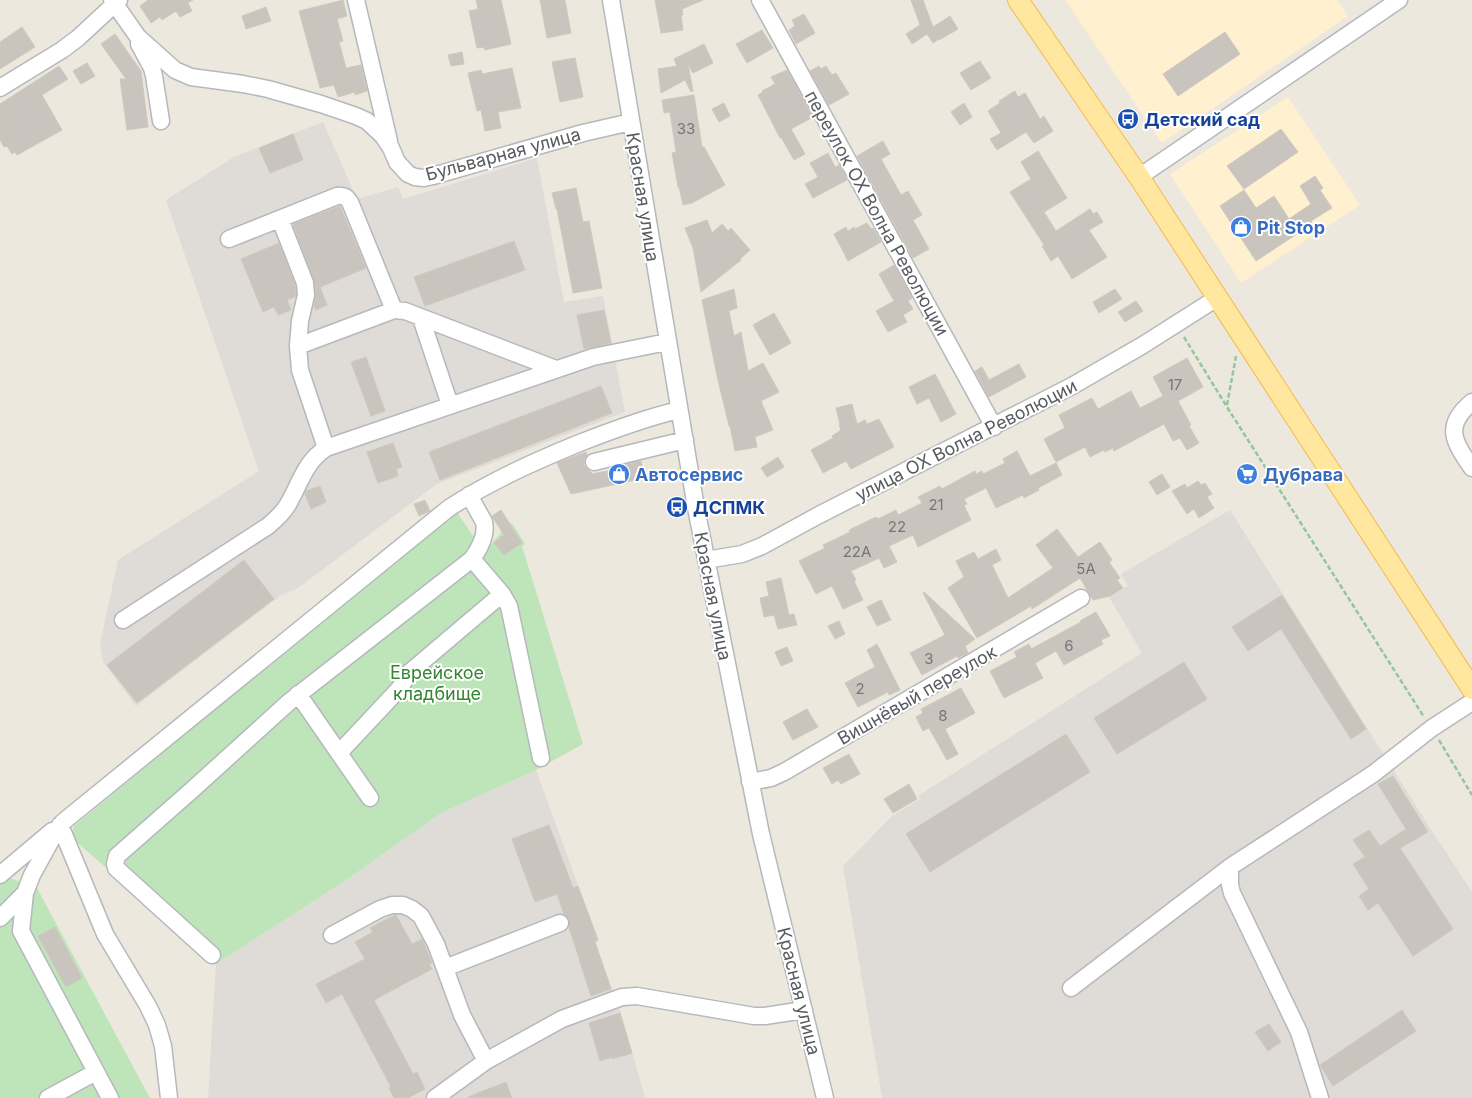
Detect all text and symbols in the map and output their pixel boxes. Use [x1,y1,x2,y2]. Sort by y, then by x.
street label: переулок ОХ Волна Революции [801,87,953,339]
bus stop icon: Детский сад [1116,107,1140,131]
place label: Детский сад [1144,109,1260,130]
house number: 33 [677,119,695,138]
street label: Бульварная улица [423,123,583,185]
street label: Красная улица [622,131,664,263]
shop icon: Pit Stop [1229,215,1253,239]
place label: Pit Stop [1257,217,1325,238]
street label: улица ОХ Волна Революции [852,375,1080,505]
house number: 17 [1168,375,1182,394]
shop icon: Автосервис [607,462,631,486]
supermarket icon: Дубрава [1235,462,1259,486]
place label: Автосервис [635,464,743,485]
place label: Дубрава [1263,464,1343,485]
bus stop icon: ДСПМК [665,495,689,519]
house number: 21 [928,495,944,514]
place label: ДСПМК [693,497,765,518]
house number: 22 [888,517,906,536]
street label: Красная улица [690,530,736,662]
house number: 22А [843,542,871,561]
house number: 5А [1076,559,1096,578]
house number: 6 [1064,636,1074,655]
street label: Вишнёвый переулок [834,641,1000,749]
house number: 3 [924,649,934,668]
park label: Еврейское кладбище [390,662,484,704]
house number: 2 [855,679,865,698]
house number: 8 [938,706,948,725]
street label: Красная улица [773,925,825,1057]

